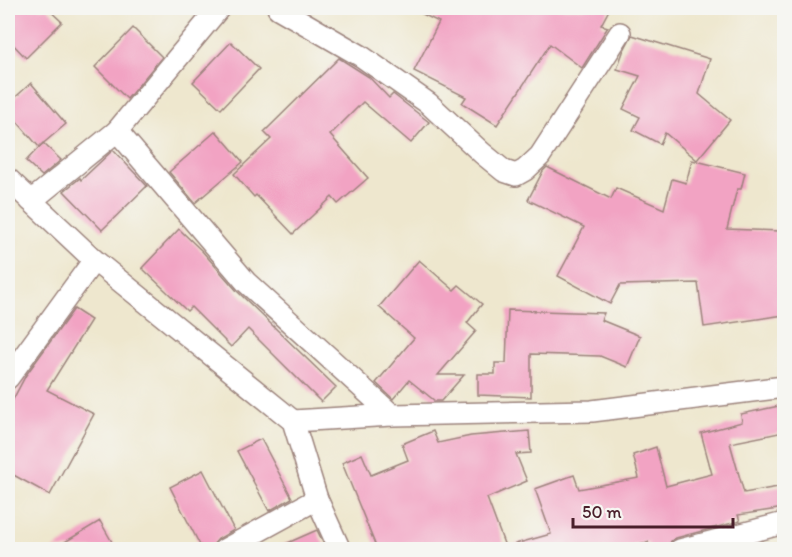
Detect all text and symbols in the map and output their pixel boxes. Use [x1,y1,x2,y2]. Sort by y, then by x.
scale bar [573,491,734,529]
text: 50 m [582,501,622,523]

